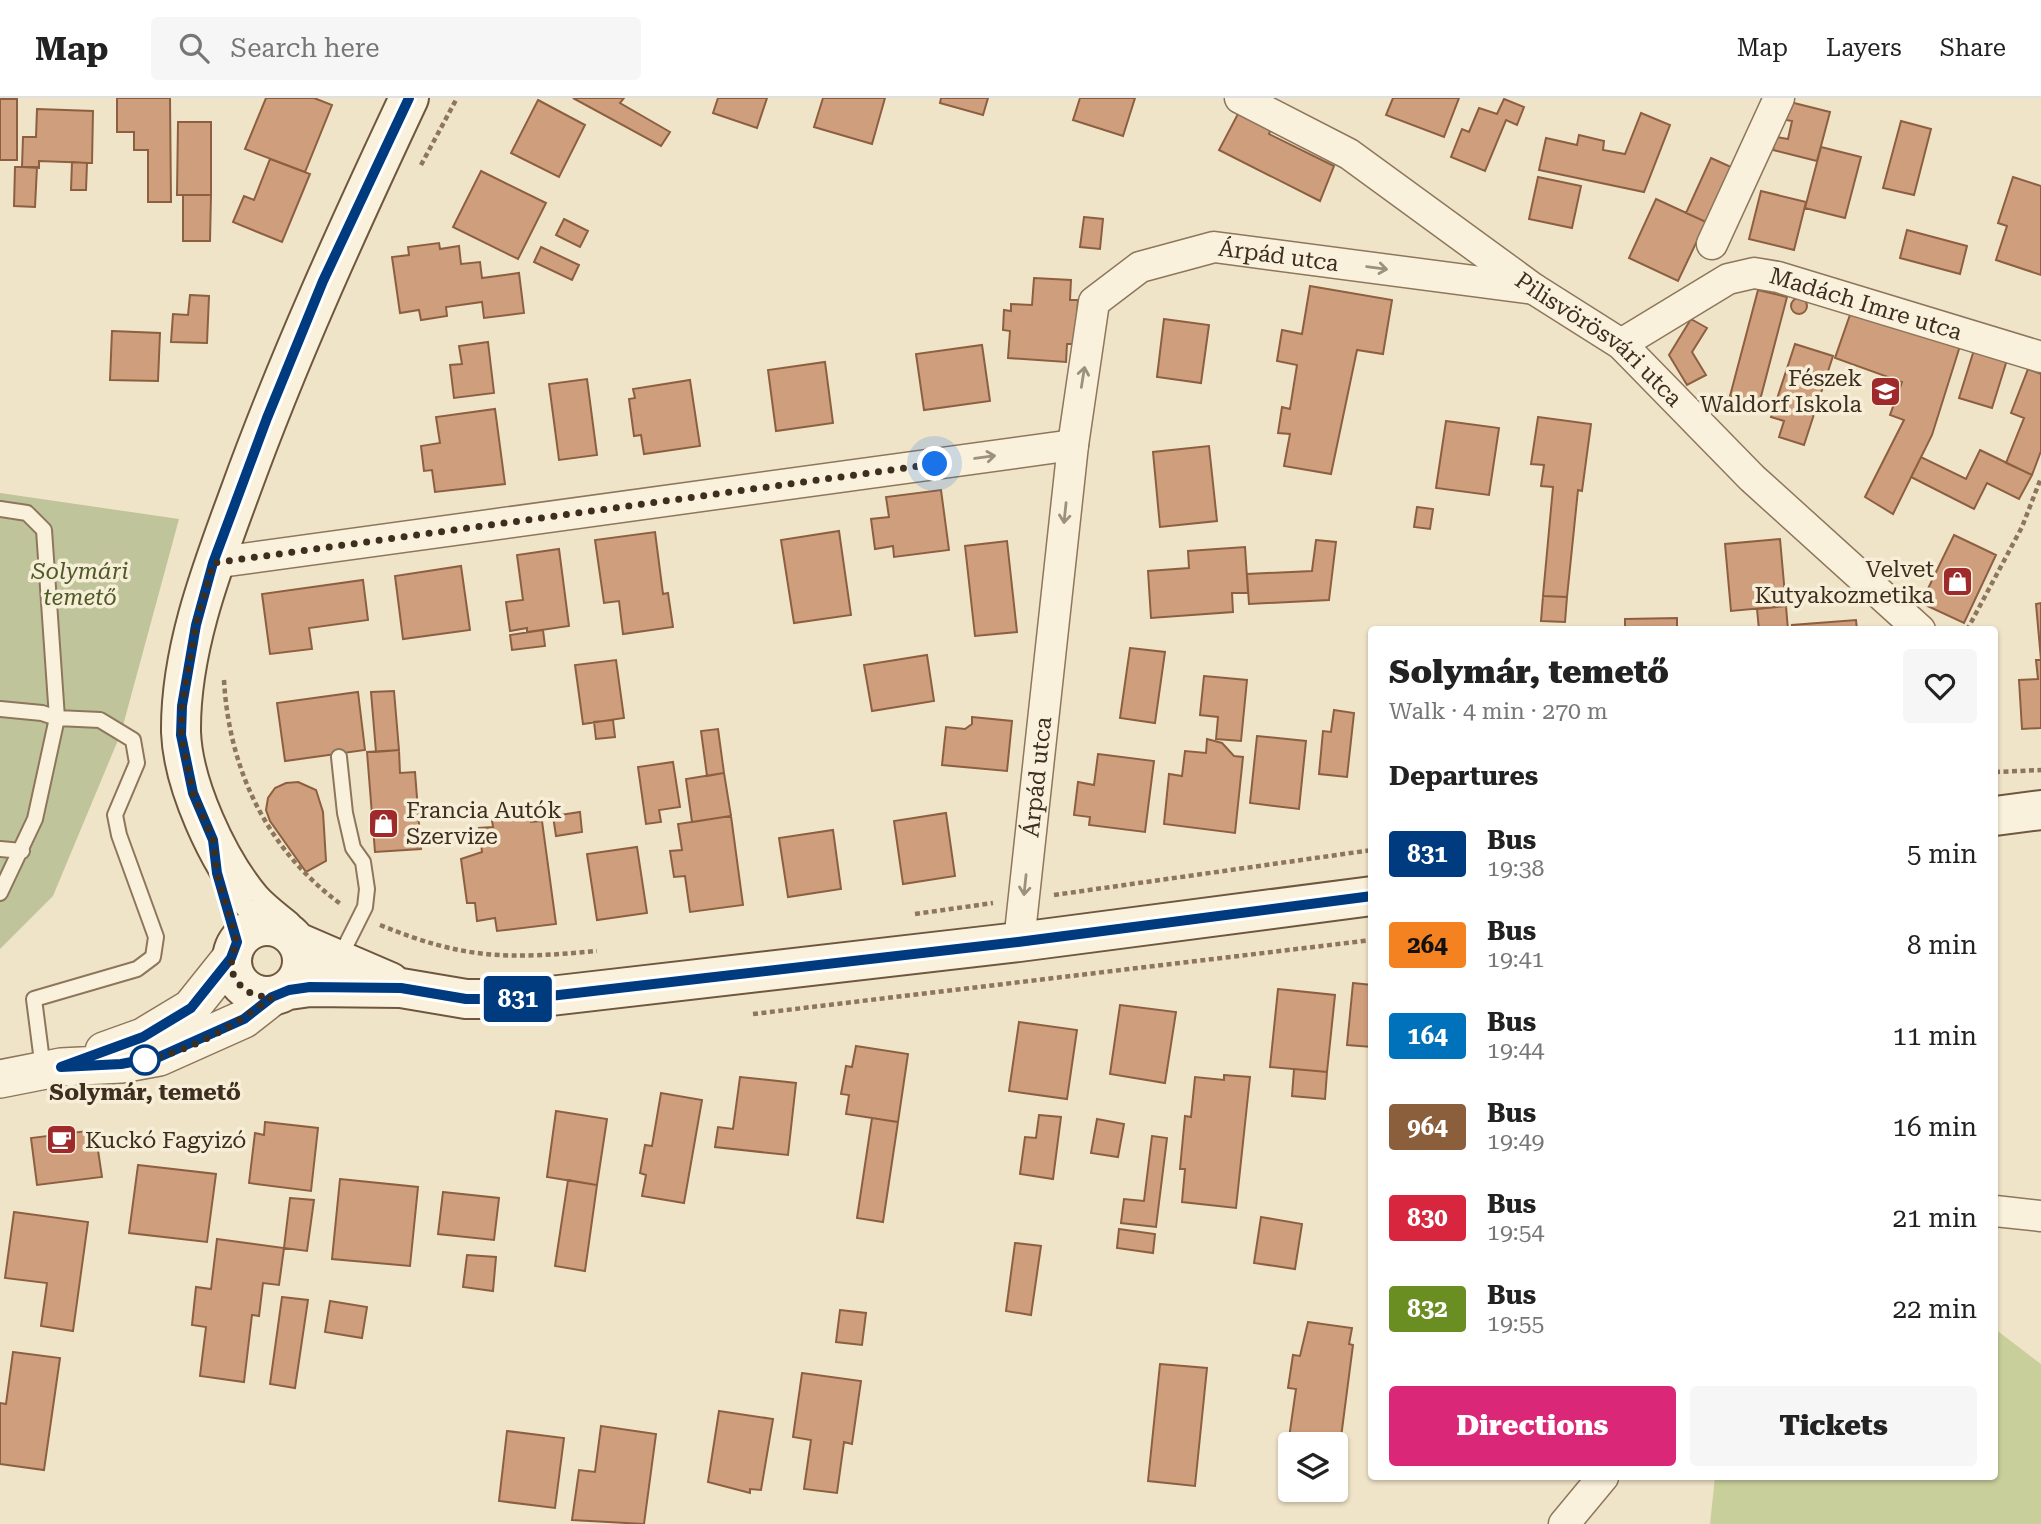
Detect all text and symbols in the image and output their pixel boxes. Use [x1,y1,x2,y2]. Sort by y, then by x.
search box [151,17,641,80]
text: Map [35,29,109,68]
icon: search [175,29,213,67]
text: Search here [231,33,380,63]
text: Map [1737,34,1788,62]
text: Layers [1826,34,1902,62]
text: Share [1940,34,2006,62]
street label: Árpád utca [1217,234,1341,277]
one-way arrow [1365,262,1387,275]
street label: Madách Imre utca [1766,262,1966,346]
street label: Pilisvörösvári utca [1510,266,1688,412]
place label: Fészek Waldorf Iskola [1700,365,1863,418]
one-way arrow [1076,366,1089,389]
school or university icon: Fészek Waldorf Iskola [1868,374,1902,408]
your location [917,446,952,481]
one-way arrow [973,450,996,463]
one-way arrow [1059,501,1072,523]
place label: Velvet Kutyakozmetika [1755,556,1935,609]
park label: Solymári temető [30,558,129,611]
shop icon: Velvet Kutyakozmetika [1940,565,1974,599]
button: heart [1903,649,1977,723]
text: Solymár, temető [1389,652,1669,691]
text: Walk · 4 min · 270 m [1389,698,1608,725]
street label: Árpád utca [1017,715,1057,839]
text: Departures [1389,761,1538,791]
place label: Francia Autók Szervize [406,797,562,850]
shop icon: Francia Autók Szervize [366,806,400,840]
text: Bus [1487,825,1536,855]
text: 5 min [1907,839,1977,869]
text: 831 [1407,840,1448,868]
text: 19:38 [1487,855,1544,882]
one-way arrow [1018,873,1031,896]
text: Bus [1487,916,1536,946]
text: 8 min [1907,930,1977,960]
text: 264 [1407,931,1448,959]
text: 19:41 [1487,946,1544,973]
line badge: 831 [478,976,558,1022]
text: 831 [498,985,538,1013]
text: Bus [1487,1007,1536,1037]
text: 11 min [1893,1021,1977,1051]
text: 164 [1407,1022,1448,1050]
text: 19:44 [1487,1037,1544,1064]
marker: Solymár, temető [130,1045,160,1075]
place label: Solymár, temető [49,1079,241,1106]
text: Bus [1487,1098,1536,1128]
text: 16 min [1893,1112,1977,1142]
text: 964 [1407,1113,1448,1141]
cafe icon: Kuckó Fagyizó [45,1123,79,1157]
place label: Kuckó Fagyizó [85,1127,246,1154]
text: 19:49 [1487,1128,1544,1155]
text: Bus [1487,1189,1536,1219]
text: 21 min [1893,1203,1977,1233]
text: 830 [1407,1204,1448,1232]
text: 19:54 [1487,1219,1544,1246]
text: Bus [1487,1280,1536,1310]
text: 22 min [1893,1294,1977,1324]
text: 832 [1407,1295,1448,1323]
text: 19:55 [1487,1310,1544,1337]
button: Directions [1389,1386,1676,1466]
button: Tickets [1690,1386,1977,1466]
map controls [1278,1432,1348,1502]
button: layers [1278,1432,1348,1502]

